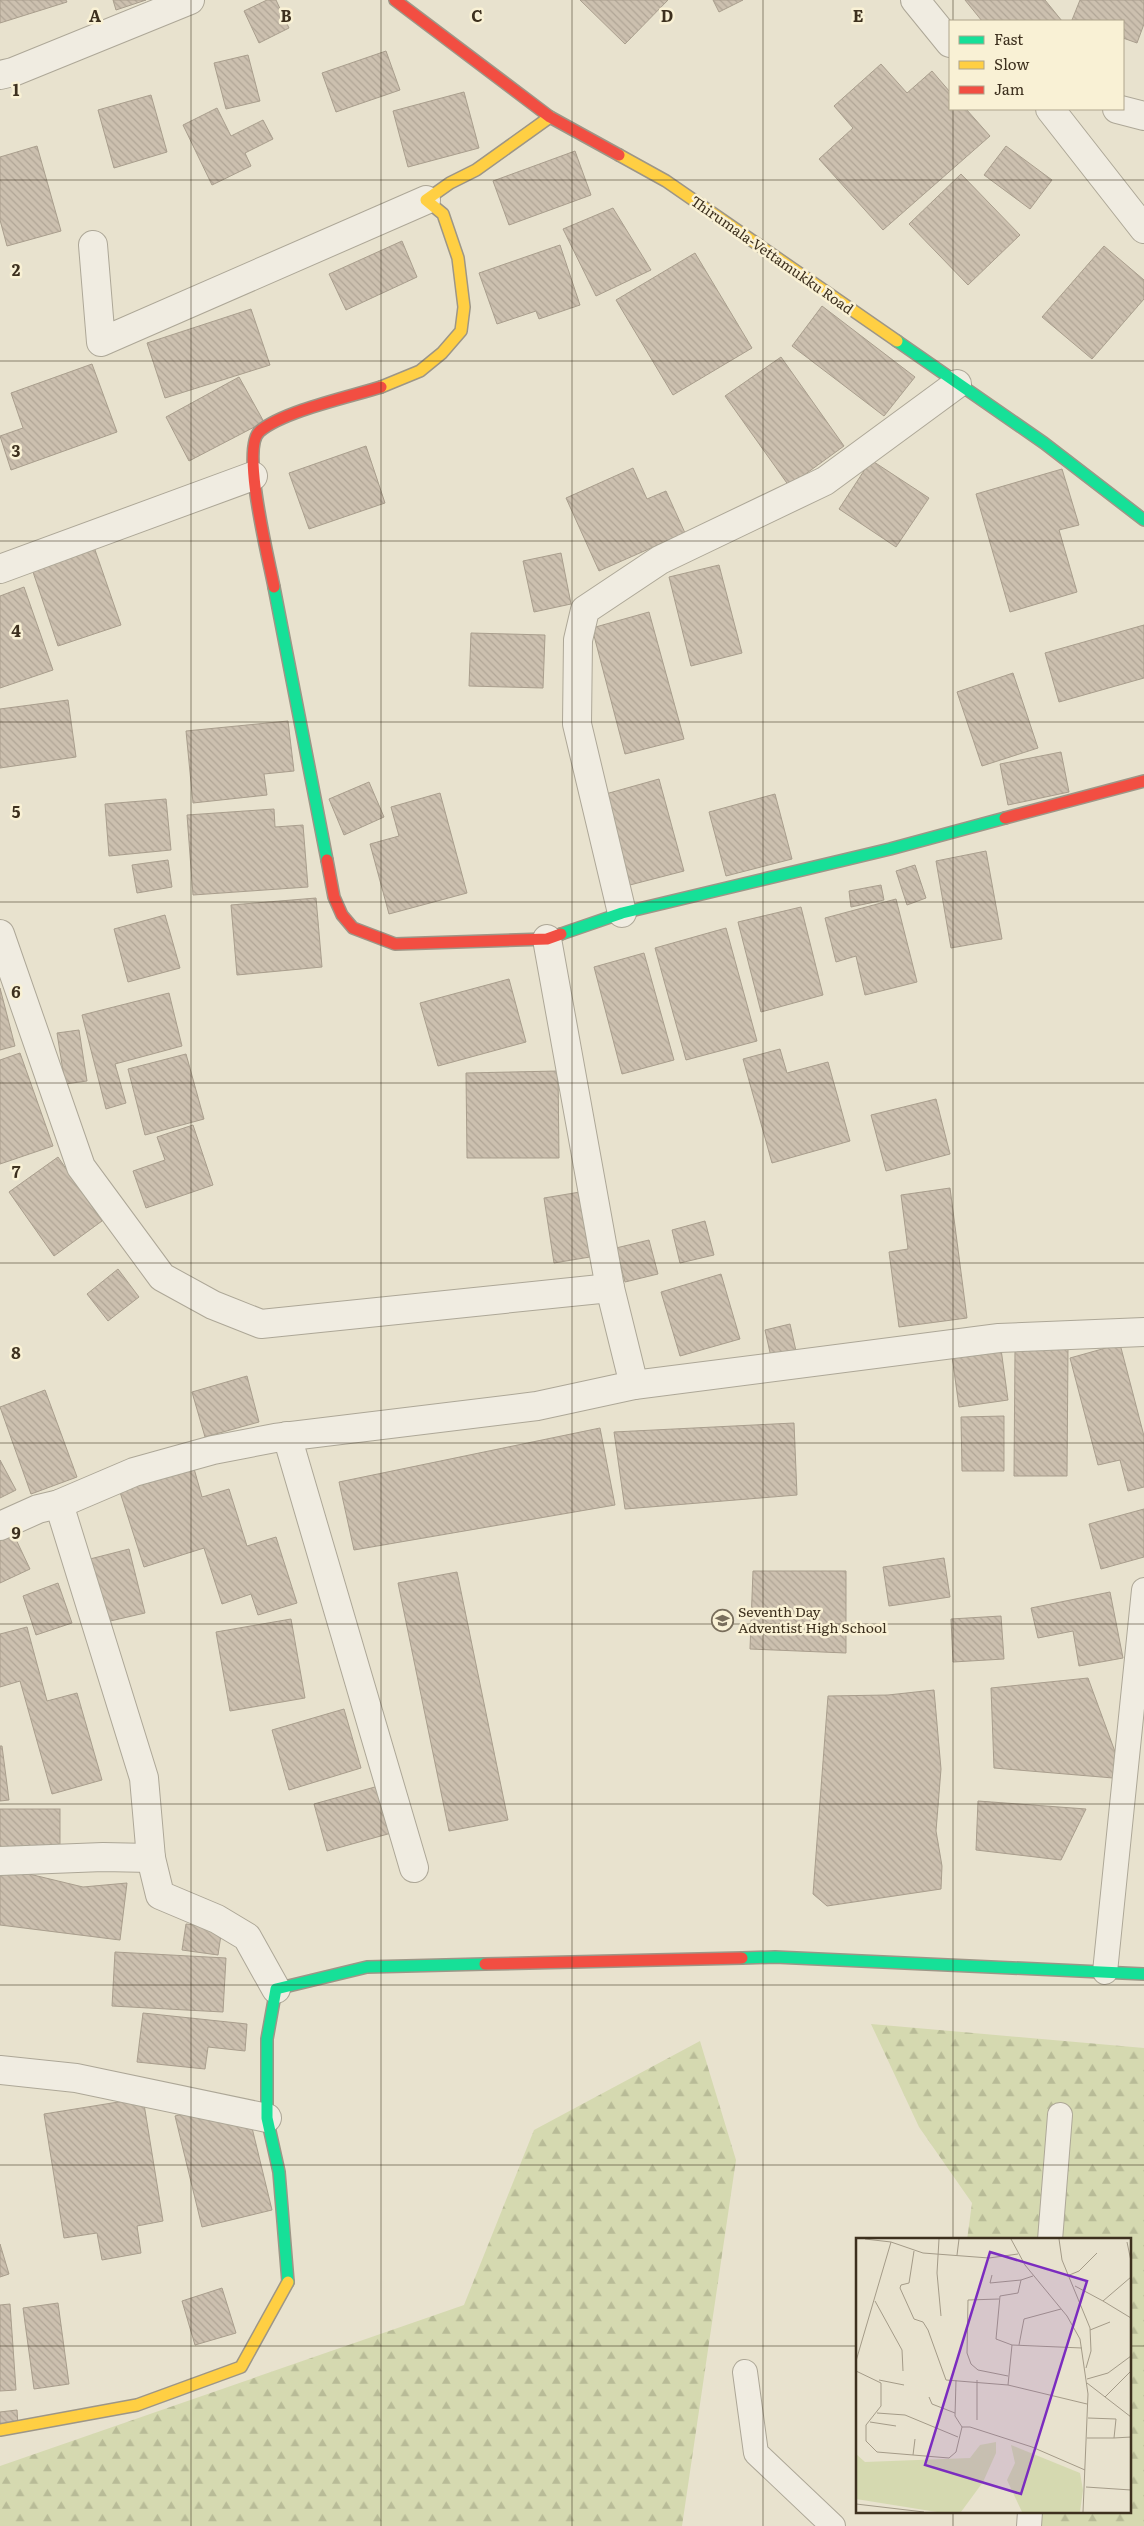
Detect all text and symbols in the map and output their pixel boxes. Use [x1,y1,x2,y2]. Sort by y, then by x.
text: A [89,3,101,27]
text: B [280,3,292,27]
text: C [471,3,483,27]
text: D [661,3,673,27]
text: E [853,3,864,27]
legend [949,20,1124,110]
text: Fast [994,27,1023,50]
text: Slow [994,52,1029,75]
text: 1 [13,77,20,101]
text: Jam [994,77,1025,100]
street label: Thirumala-Vettamukku Road [687,190,858,318]
text: 2 [12,257,21,281]
text: 3 [12,438,21,462]
text: 4 [11,618,21,642]
text: 5 [12,799,21,823]
text: 6 [11,979,21,1003]
text: 7 [12,1159,21,1183]
text: 8 [11,1340,21,1364]
text: 9 [11,1520,21,1544]
place label: Seventh Day Adventist High School [738,1601,887,1637]
school or university icon: Seventh Day Adventist High School [710,1608,734,1632]
inset map [856,2238,1132,2514]

